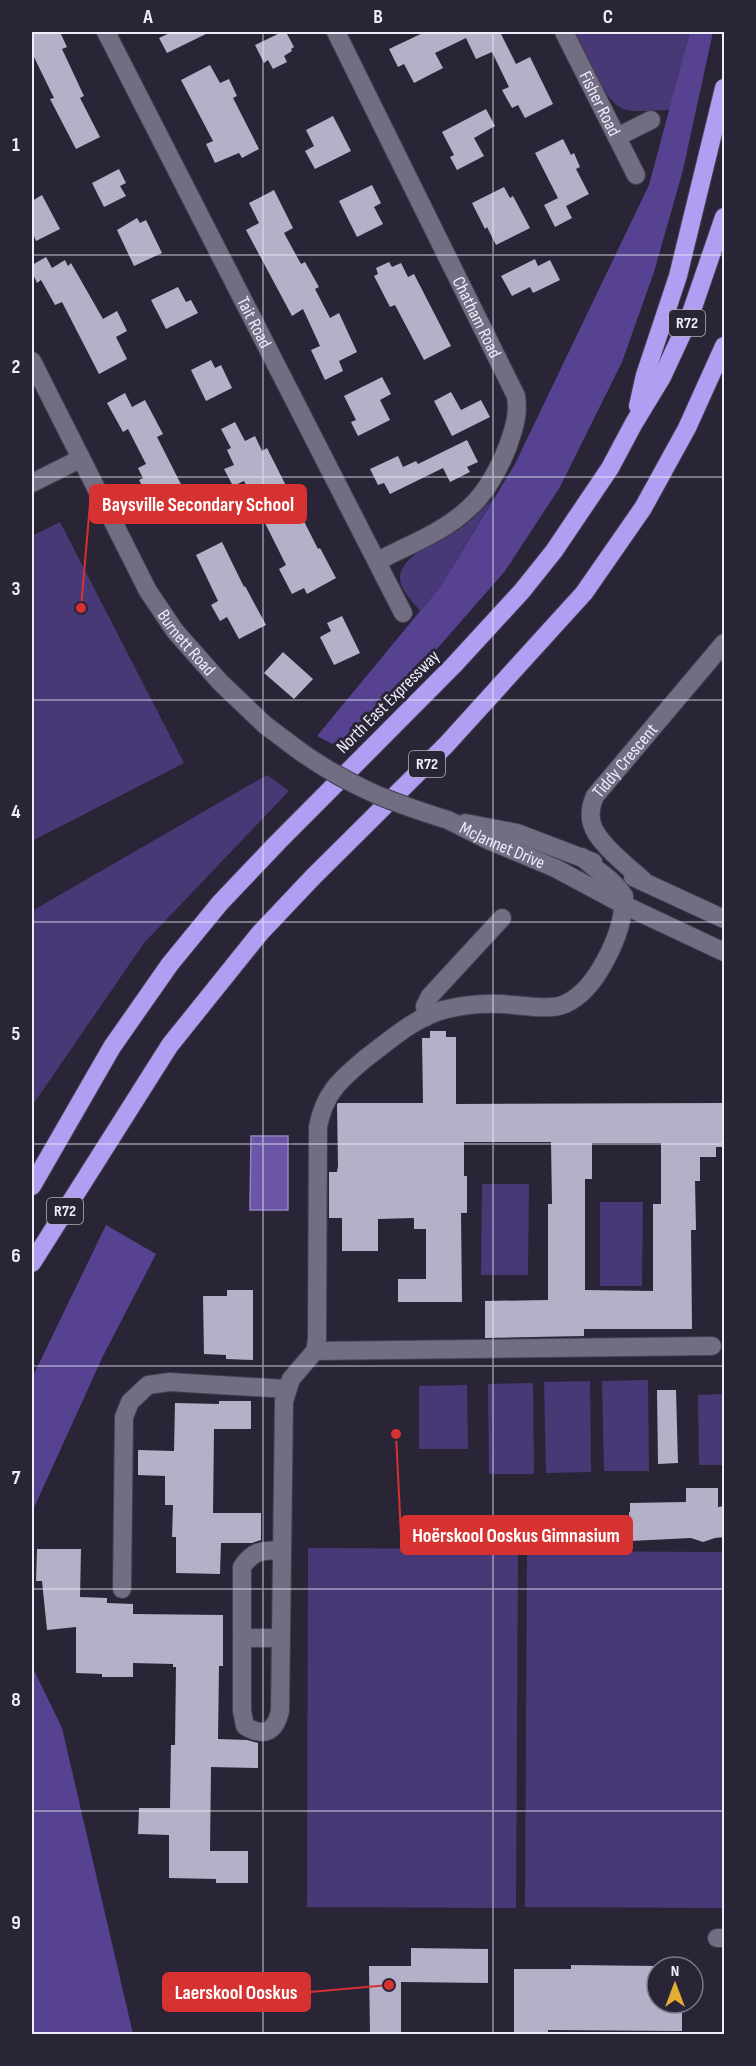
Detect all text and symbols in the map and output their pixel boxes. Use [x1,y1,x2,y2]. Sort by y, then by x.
text: A [142,5,153,29]
text: B [373,5,383,29]
text: C [603,5,613,29]
street label: Fisher Road [575,67,625,139]
text: 1 [12,133,20,157]
street label: Chatham Road [448,273,506,361]
street label: Tait Road [233,293,276,351]
road number: R72 [669,310,705,336]
text: 2 [12,355,20,379]
callout: Baysville Secondary School [90,485,306,523]
text: Baysville Secondary School [102,493,294,517]
text: 3 [12,577,21,601]
street label: Burnett Road [153,606,220,680]
street label: North East Expressway [332,646,444,758]
street label: Tiddy Crescent [588,719,662,802]
road number: R72 [409,751,445,777]
text: 4 [11,800,21,824]
street label: McJannet Drive [456,817,548,873]
text: 5 [12,1022,21,1046]
road number: R72 [47,1198,83,1224]
text: 6 [11,1244,21,1268]
text: 7 [12,1466,21,1490]
callout: Hoërskool Ooskus Gimnasium [401,1516,632,1554]
text: Hoërskool Ooskus Gimnasium [412,1524,620,1548]
text: 8 [11,1688,21,1712]
text: 9 [11,1911,21,1935]
north arrow [645,1955,705,2015]
text: N [671,1962,679,1981]
callout: Laerskool Ooskus [163,1973,310,2011]
text: Laerskool Ooskus [175,1981,298,2005]

